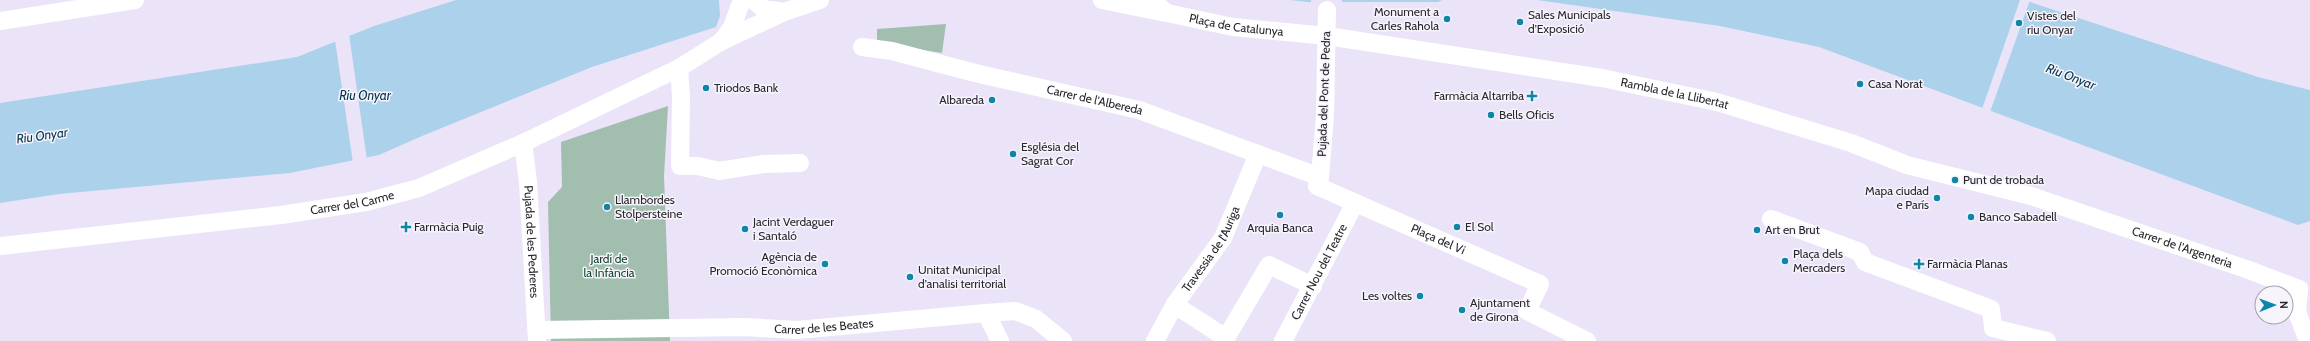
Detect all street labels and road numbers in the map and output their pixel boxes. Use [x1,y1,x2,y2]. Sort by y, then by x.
street label: Plaça de Catalunya [1188,10,1284,39]
street label: Pujada del Pont de Pedra [1314,31,1333,157]
street label: Rambla de la Llibertat [1619,74,1731,112]
street label: Carrer de l'Albereda [1045,81,1146,118]
street label: Pujada de les Pedreres [521,185,543,298]
street label: Carrer del Carme [309,187,396,217]
street label: Travessia de l'Auriga [1178,203,1243,295]
street label: Plaça del Vi [1409,220,1468,257]
street label: Carrer Nou del Teatre [1287,221,1350,322]
street label: Carrer de l'Argenteria [2130,223,2235,271]
street label: Carrer de les Beates [774,315,874,337]

